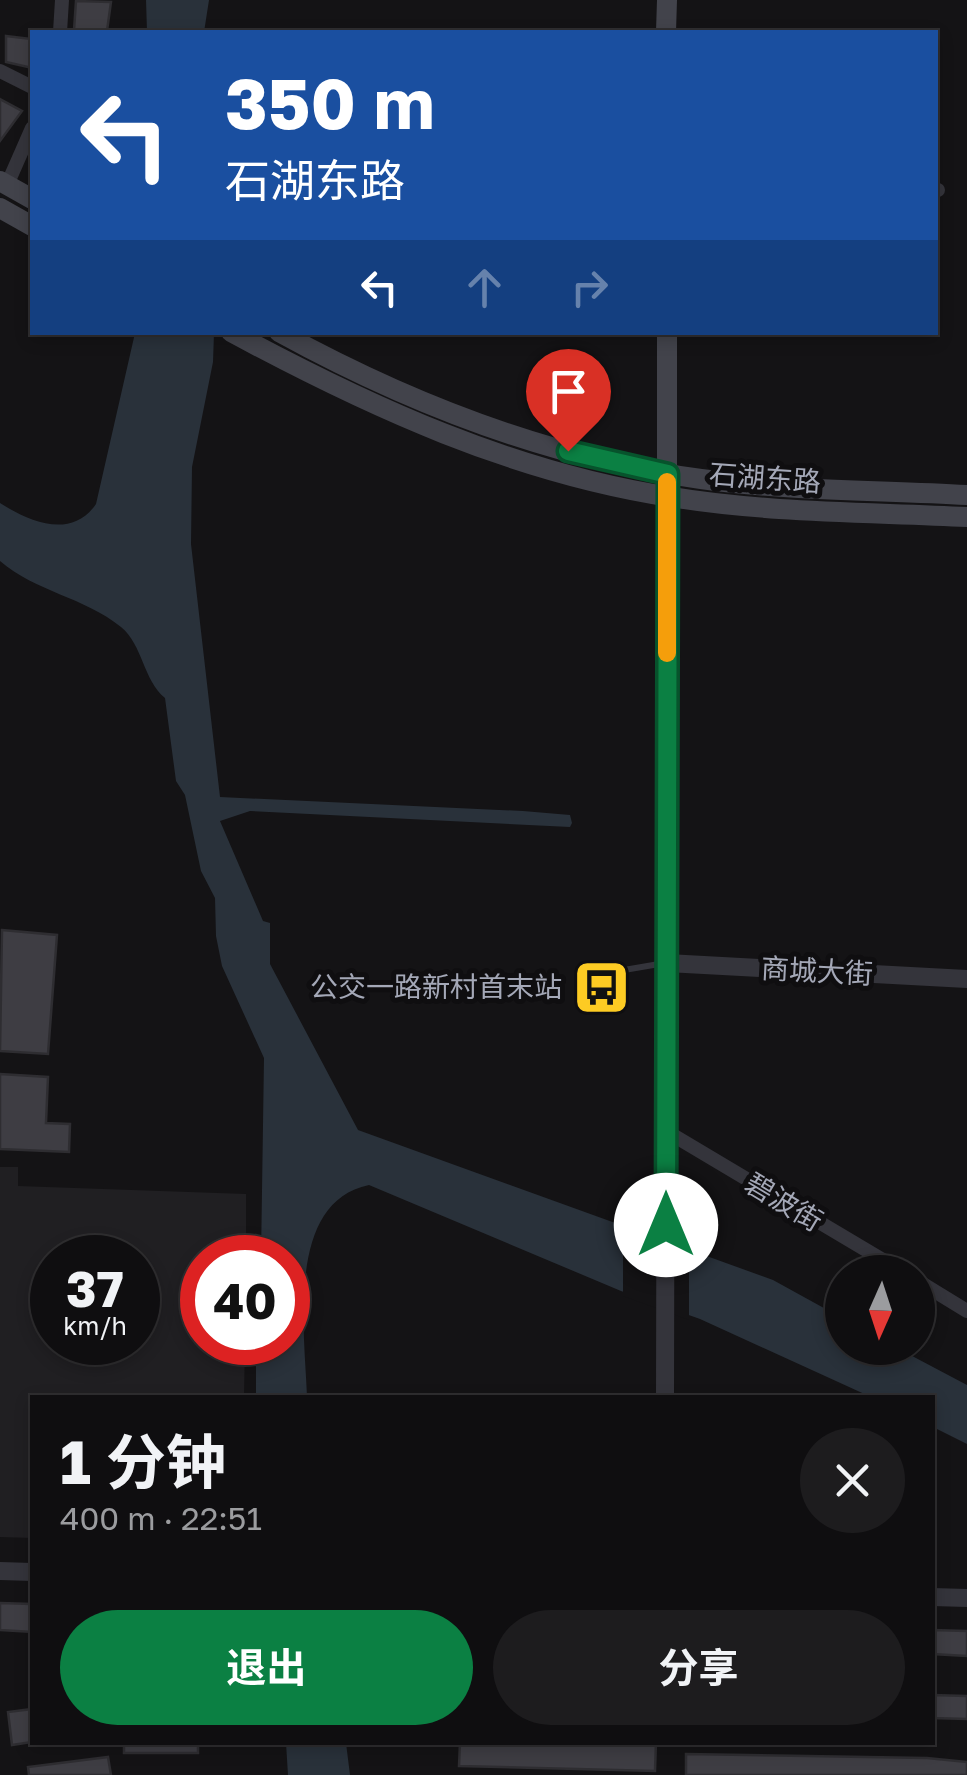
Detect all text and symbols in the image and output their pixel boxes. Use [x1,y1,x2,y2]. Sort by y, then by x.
text: 350 m [225,60,435,144]
icon: left [60,70,190,200]
text: 石湖东路 [225,153,405,207]
icon: left [352,260,407,315]
icon: ahead [457,260,512,315]
icon: right [562,260,617,315]
pin [526,349,611,452]
icon: arrive [541,364,596,419]
street label: 石湖东路 [708,457,822,498]
street label: 商城大街 [760,951,874,990]
bus stop icon: 公交一路新村首末站 [571,957,631,1017]
place label: 公交一路新村首末站 [310,970,562,1003]
street label: 碧波街 [740,1166,829,1237]
position arrow [614,1173,718,1277]
speed limit sign: 40 [180,1235,310,1365]
north arrow [825,1255,935,1365]
map controls [825,1255,935,1365]
text: 37 [66,1258,124,1318]
text: km/h [63,1310,127,1341]
text: 1 分钟 [60,1425,226,1497]
button: close [800,1428,905,1533]
text: 400 m · 22:51 [60,1499,262,1537]
button: 退出 [60,1610,473,1725]
button: 分享 [493,1610,905,1725]

